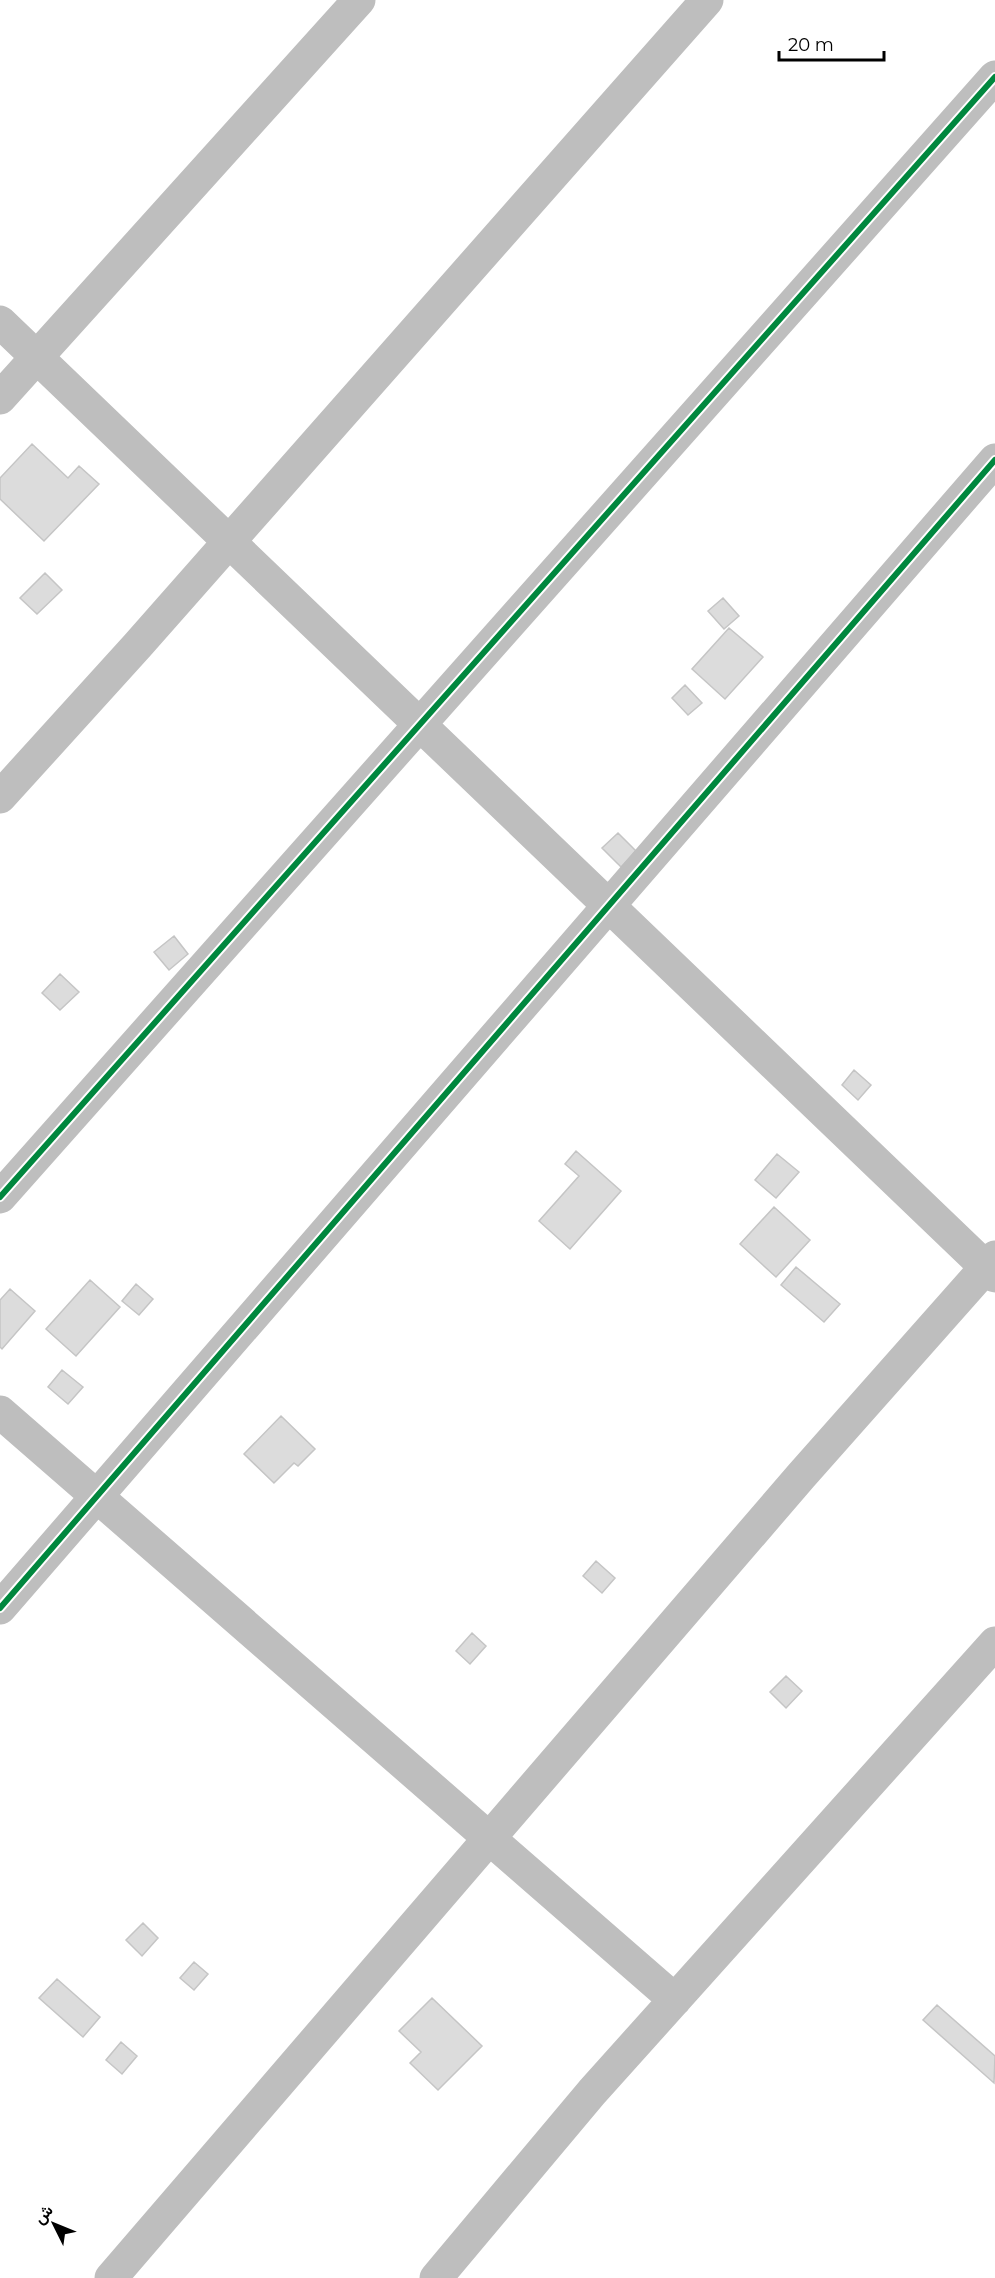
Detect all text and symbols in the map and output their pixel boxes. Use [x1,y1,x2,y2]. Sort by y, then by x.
scale bar [779,24,884,62]
text: 20 m [788,34,834,56]
north arrow [24,2194,84,2254]
text: ش [30,2201,57,2228]

